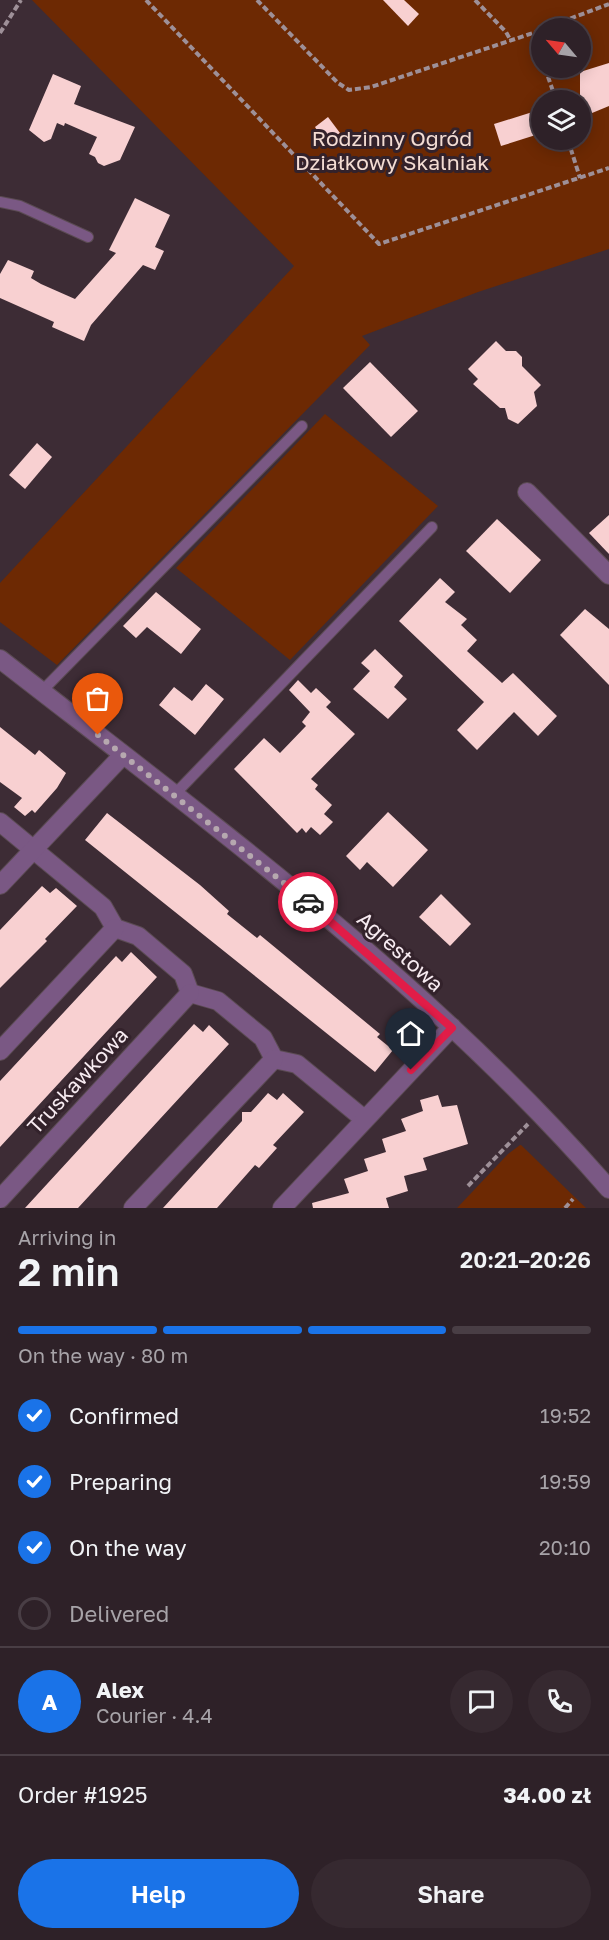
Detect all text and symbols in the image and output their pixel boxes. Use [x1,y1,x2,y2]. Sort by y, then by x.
north arrow [531,18,591,78]
map controls [531,18,591,150]
button: layers [531,90,591,150]
park label: Rodzinny Ogród Działkowy Skalniak [295,125,489,175]
pin [72,673,123,735]
icon: bag [81,682,114,715]
courier [278,872,338,932]
icon: car [292,886,325,919]
street label: Agrestowa [352,906,449,997]
pin [385,1008,436,1070]
icon: home [394,1017,427,1050]
street label: Truskawkowa [21,1022,133,1139]
text: Arriving in [18,1225,116,1249]
text: 20:21–20:26 [460,1246,591,1273]
text: 2 min [18,1248,119,1295]
text: On the way · 80 m [18,1343,188,1367]
icon: check [18,1399,51,1432]
text: Confirmed [69,1402,179,1429]
text: 19:52 [540,1403,591,1427]
icon: check [18,1465,51,1498]
text: Preparing [69,1468,172,1495]
text: 19:59 [540,1469,591,1493]
icon: check [18,1531,51,1564]
text: On the way [69,1534,187,1561]
text: 20:10 [539,1535,591,1559]
text: Delivered [69,1600,169,1627]
button: chat [450,1670,513,1733]
button: phone [528,1670,591,1733]
text: Alex [96,1676,144,1703]
text: A [42,1688,57,1715]
text: Courier · 4.4 [96,1703,213,1727]
text: Order #1925 [18,1781,147,1808]
text: 34.00 zł [503,1781,591,1808]
button: Help [18,1859,299,1928]
button: Share [311,1859,591,1928]

